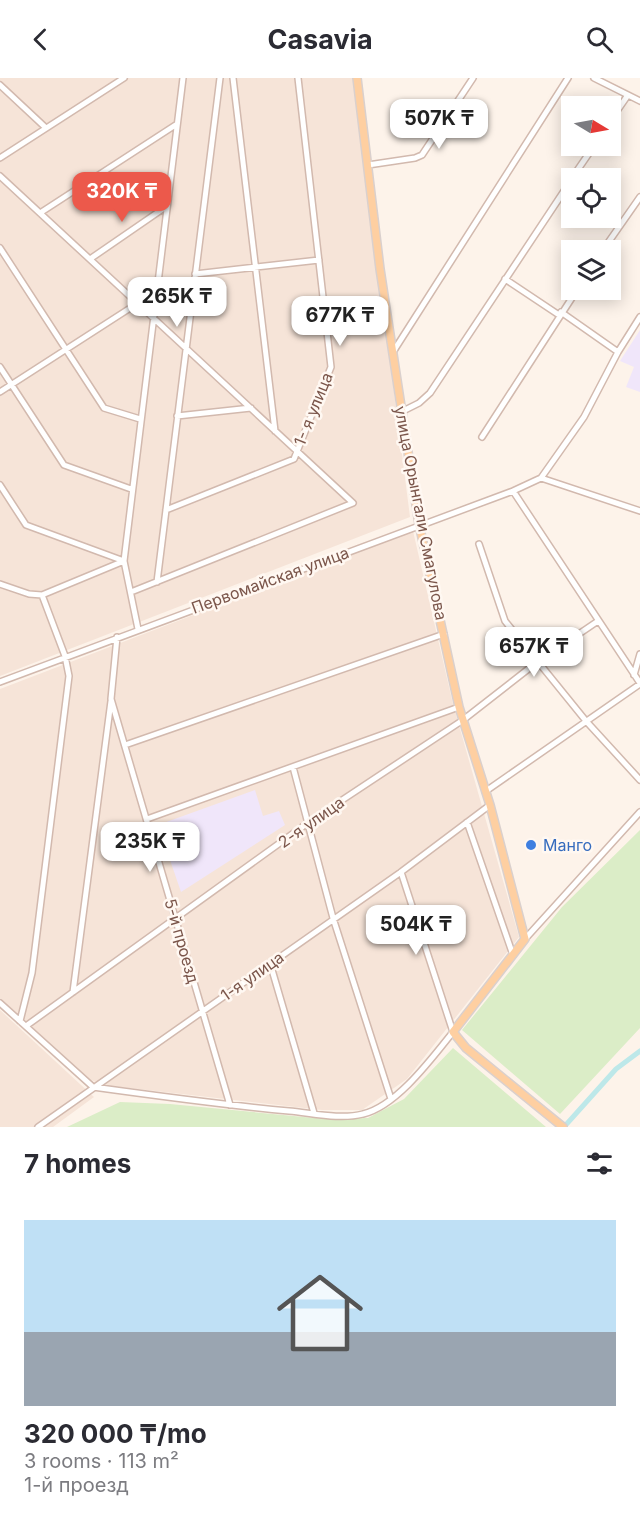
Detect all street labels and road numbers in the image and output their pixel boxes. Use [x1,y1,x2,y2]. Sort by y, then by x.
street label: 1- я улица [289,369,337,449]
street label: улица Орынгали Смагулова [390,404,452,622]
street label: Первомайская улица [189,542,351,618]
street label: 2-я улица [274,792,348,852]
street label: 5-й проезд [160,896,204,986]
street label: 1-я улица [216,947,288,1005]

